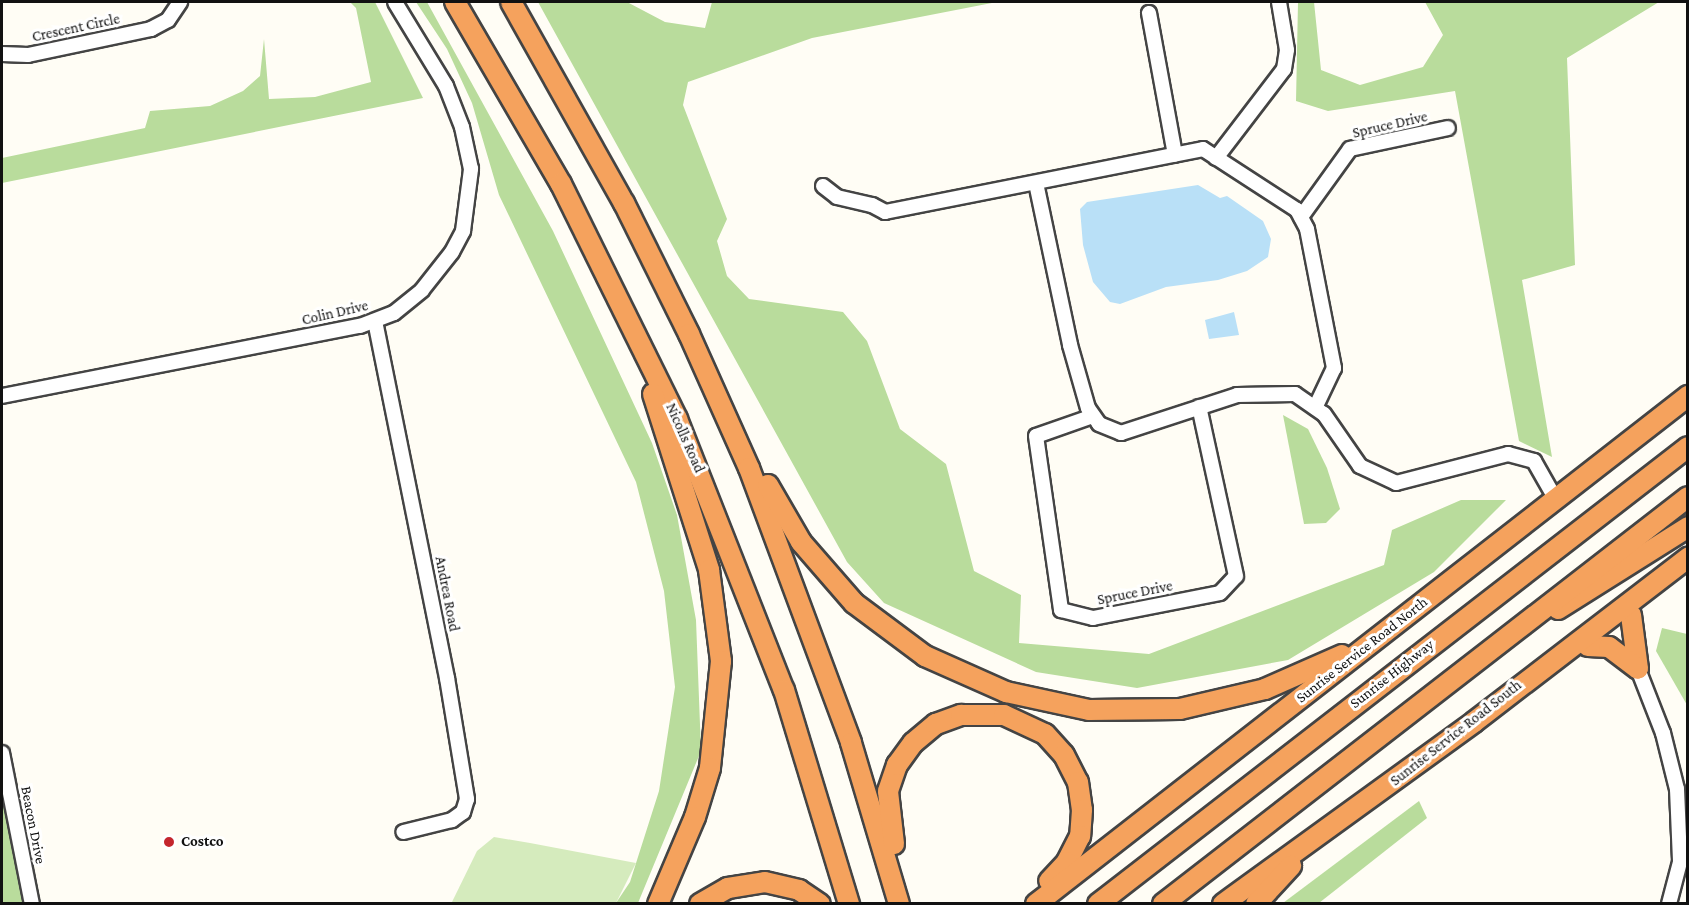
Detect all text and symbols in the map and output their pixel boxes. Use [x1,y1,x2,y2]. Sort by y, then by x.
street label: Crescent Circle [30,10,122,46]
street label: Spruce Drive [1351,108,1429,142]
street label: Colin Drive [300,297,370,329]
street label: Nicolls Road [662,400,708,476]
street label: Andrea Road [431,555,463,633]
street label: Spruce Drive [1096,577,1174,609]
street label: Sunrise Service Road North [1293,593,1431,707]
street label: Sunrise Highway [1347,636,1437,712]
street label: Sunrise Service Road South [1387,676,1525,790]
street label: Beacon Drive [17,785,49,865]
place label: Costco [181,833,224,851]
marker: Costco [162,835,176,849]

